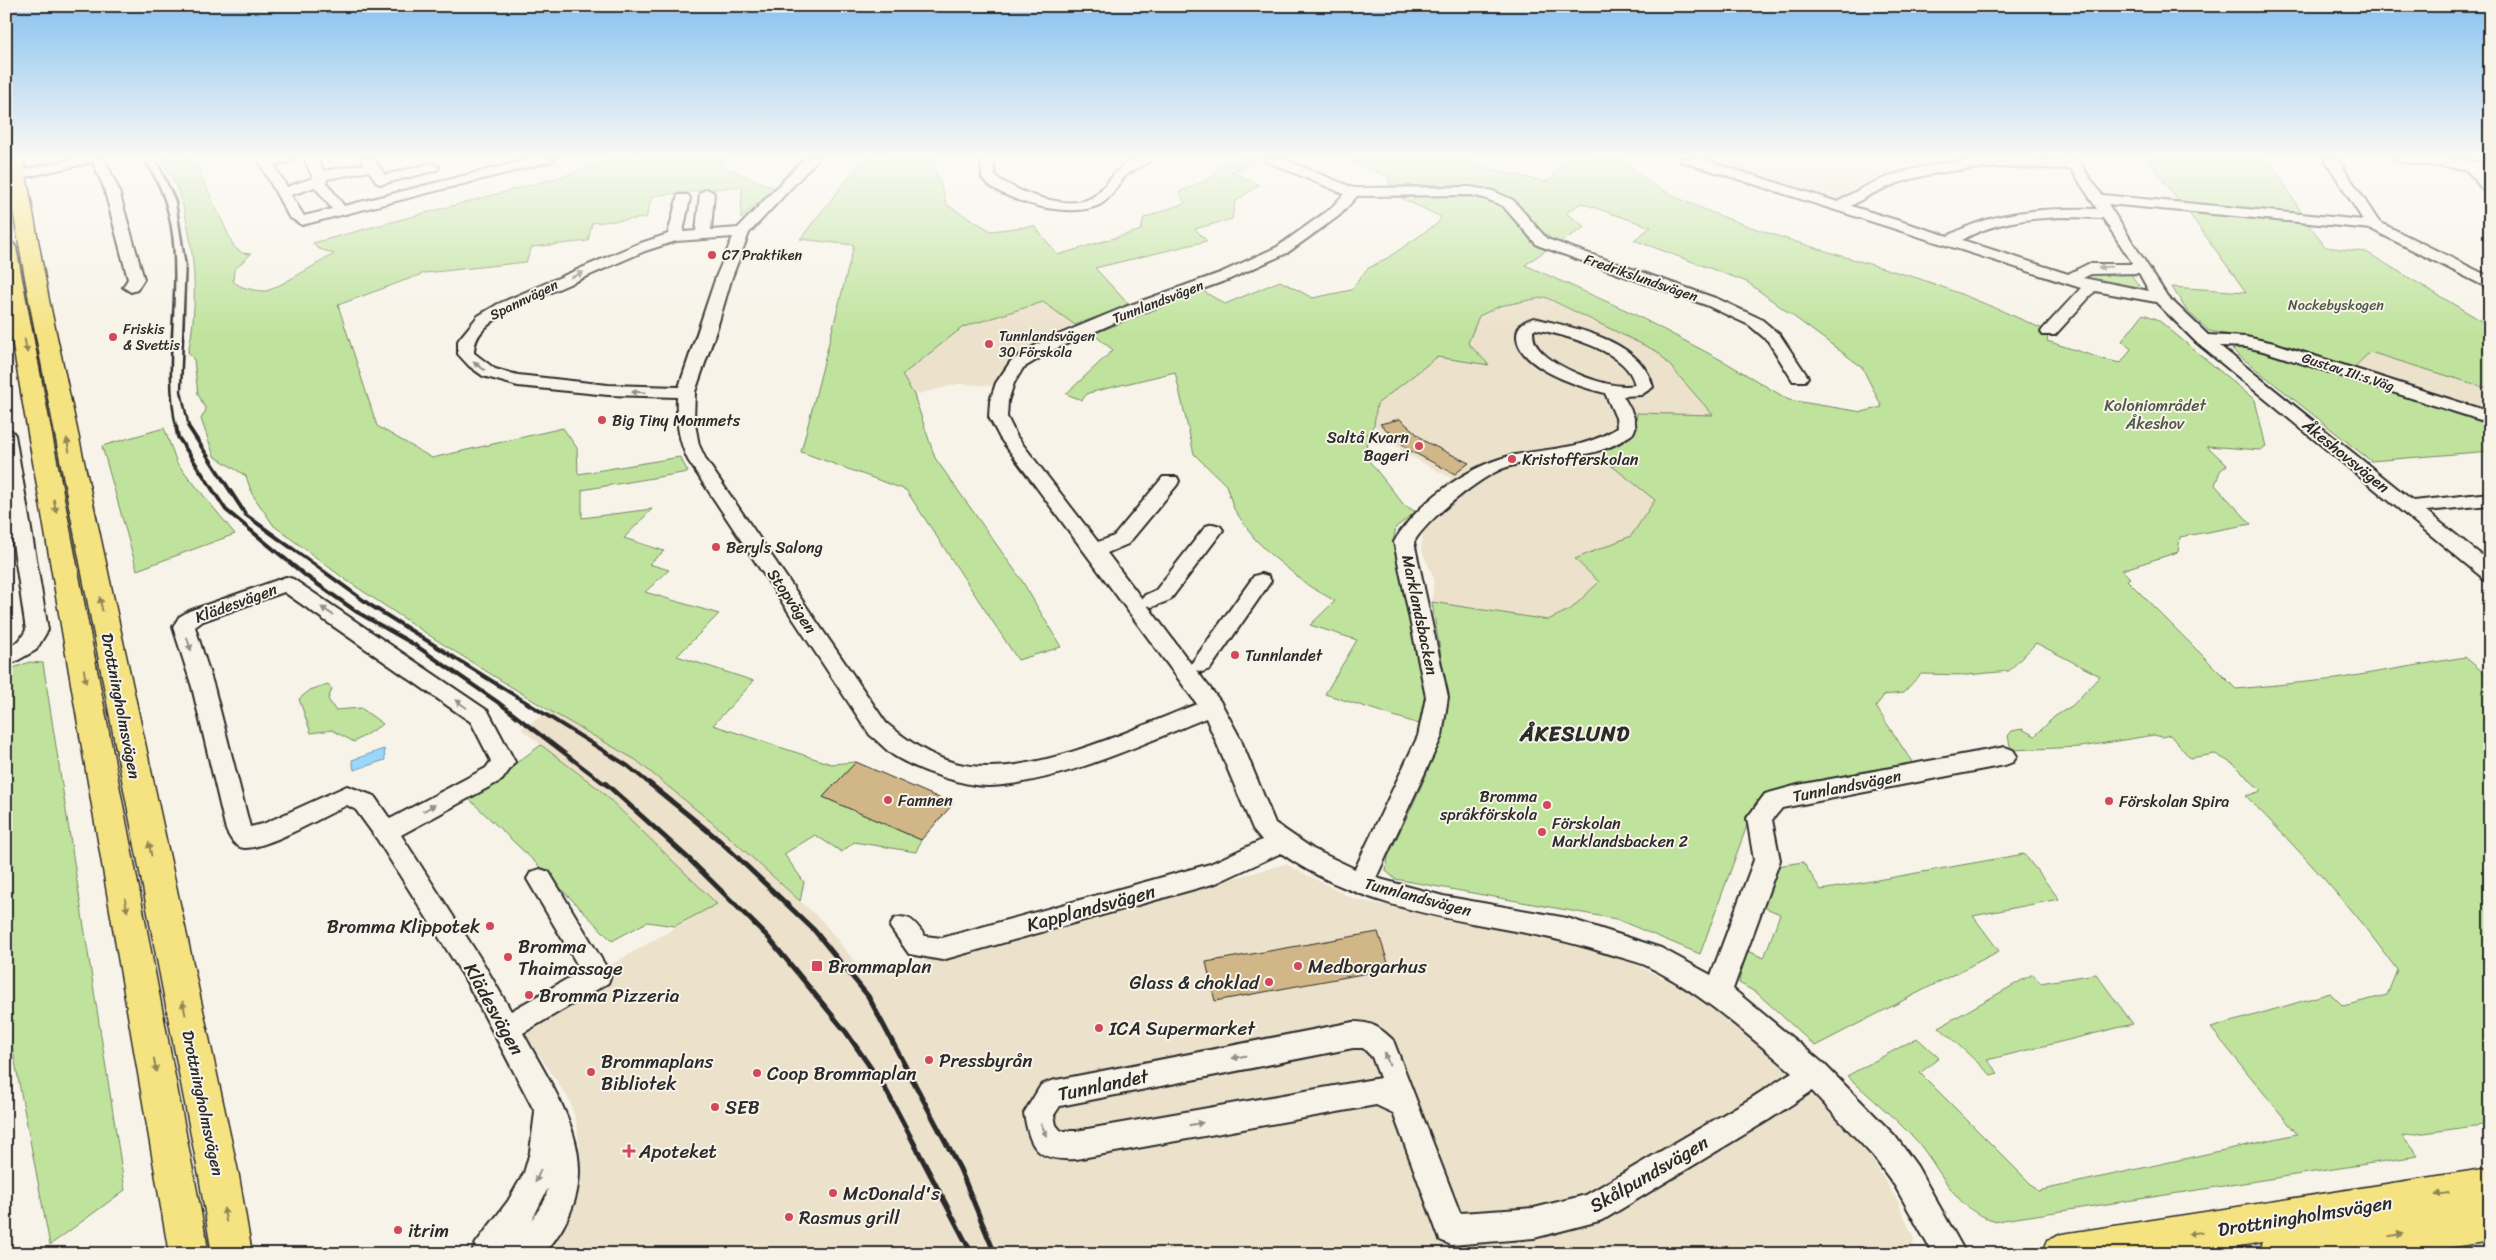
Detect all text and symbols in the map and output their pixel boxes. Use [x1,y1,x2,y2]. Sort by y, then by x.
place label: C7 Praktiken [722,243,802,268]
street label: Fredrikslundsvägen [1581,247,1702,309]
marker: C7 Praktiken [706,249,718,261]
one-way arrow [2097,264,2113,272]
one-way arrow [570,271,584,279]
street label: Spannvägen [485,272,563,327]
street label: Tunnlandsvägen [1109,273,1208,331]
park label: Nockebyskogen [2288,293,2384,318]
place label: Friskis & Svettis [123,317,180,358]
place label: Tunnlandsvägen 30 Förskola [999,324,1096,365]
marker: Friskis & Svettis [107,331,119,343]
marker: Tunnlandsvägen 30 Förskola [983,338,995,350]
one-way arrow [22,339,30,355]
street label: Gustav III:s Väg [2299,345,2397,399]
one-way arrow [473,360,486,371]
one-way arrow [629,388,645,396]
park label: Koloniområdet Åkeshov [2104,391,2206,438]
place label: Big Tiny Mommets [612,406,741,435]
street label: Åkeshovsvägen [2295,411,2397,501]
marker: Big Tiny Mommets [596,414,608,426]
place label: Saltå Kvarn Bageri [1327,423,1410,470]
one-way arrow [64,436,72,452]
marker: Saltå Kvarn Bageri [1413,440,1425,452]
place label: Kristofferskolan [1522,445,1639,474]
marker: Kristofferskolan [1506,453,1518,465]
one-way arrow [51,498,59,514]
place label: Beryls Salong [726,533,823,562]
marker: Beryls Salong [710,541,722,553]
street label: Marklandsbacken [1393,552,1447,678]
street label: Stopvägen [759,562,825,640]
street label: Klädesvägen [191,575,282,631]
one-way arrow [96,596,104,612]
one-way arrow [320,606,334,616]
street label: Drottningholmsvägen [93,630,149,782]
one-way arrow [186,637,194,652]
place label: Tunnlandet [1245,641,1323,670]
marker: Tunnlandet [1229,649,1241,661]
one-way arrow [82,668,90,684]
one-way arrow [454,699,467,709]
district label: ÅKESLUND [1519,715,1630,753]
street label: Tunnlandsvägen [1790,761,1904,811]
place label: Bromma språkförskola [1439,782,1538,829]
place label: Famnen [898,786,953,815]
place label: Förskolan Spira [2119,787,2229,816]
marker: Famnen [882,794,894,806]
marker: Förskolan Spira [2103,795,2115,807]
marker: Bromma språkförskola [1541,799,1553,811]
one-way arrow [422,804,436,813]
place label: Förskolan Marklandsbacken 2 [1552,809,1688,856]
marker: Förskolan Marklandsbacken 2 [1536,826,1548,838]
one-way arrow [146,842,154,857]
street label: Tunnlandsvägen [1361,869,1475,925]
street label: Kapplandsvägen [1023,875,1159,941]
one-way arrow [123,897,131,913]
place label: Bromma Klippotek [327,910,480,943]
marker: Bromma Klippotek [484,920,496,932]
place label: Bromma Thaimassage [518,930,623,985]
place label: Brommaplan [828,950,931,983]
place label: Medborgarhus [1308,950,1427,983]
marker: Bromma Thaimassage [502,951,514,963]
street label: Klädesvägen [455,956,533,1062]
marker: Brommaplan [810,959,824,973]
marker: Medborgarhus [1292,960,1304,972]
place label: Glass & choklad [1130,966,1260,999]
marker: Glass & choklad [1263,976,1275,988]
place label: Bromma Pizzeria [539,979,680,1012]
marker: Bromma Pizzeria [523,989,535,1001]
one-way arrow [179,1000,187,1016]
place label: ICA Supermarket [1108,1012,1256,1045]
marker: ICA Supermarket [1093,1022,1105,1034]
street label: Drottningholmsvägen [173,1028,233,1179]
place label: Pressbyrån [939,1044,1032,1077]
place label: Brommaplans Bibliotek [601,1045,713,1100]
one-way arrow [1383,1051,1391,1066]
one-way arrow [1231,1053,1246,1061]
marker: Pressbyrån [923,1054,935,1066]
one-way arrow [151,1057,159,1073]
place label: Coop Brommaplan [767,1057,916,1090]
street label: Tunnlandet [1055,1059,1153,1111]
marker: Brommaplans Bibliotek [585,1066,597,1078]
marker: Coop Brommaplan [751,1067,763,1079]
place label: SEB [725,1091,760,1124]
marker: SEB [709,1101,721,1113]
one-way arrow [1188,1119,1204,1127]
one-way arrow [1040,1123,1048,1138]
street label: Skålpundsvägen [1583,1126,1715,1222]
place label: Apoteket [638,1135,717,1168]
marker: Apoteket [623,1145,635,1157]
one-way arrow [533,1169,541,1183]
place label: McDonald's [843,1177,940,1210]
street label: Drottningholmsvägen [2216,1186,2394,1246]
marker: McDonald's [827,1187,839,1199]
one-way arrow [2433,1191,2449,1199]
place label: Rasmus grill [799,1201,900,1234]
one-way arrow [221,1206,229,1222]
marker: Rasmus grill [783,1211,795,1223]
place label: itrim [408,1214,449,1247]
marker: itrim [392,1224,404,1236]
one-way arrow [2186,1229,2202,1237]
one-way arrow [2389,1231,2405,1239]

